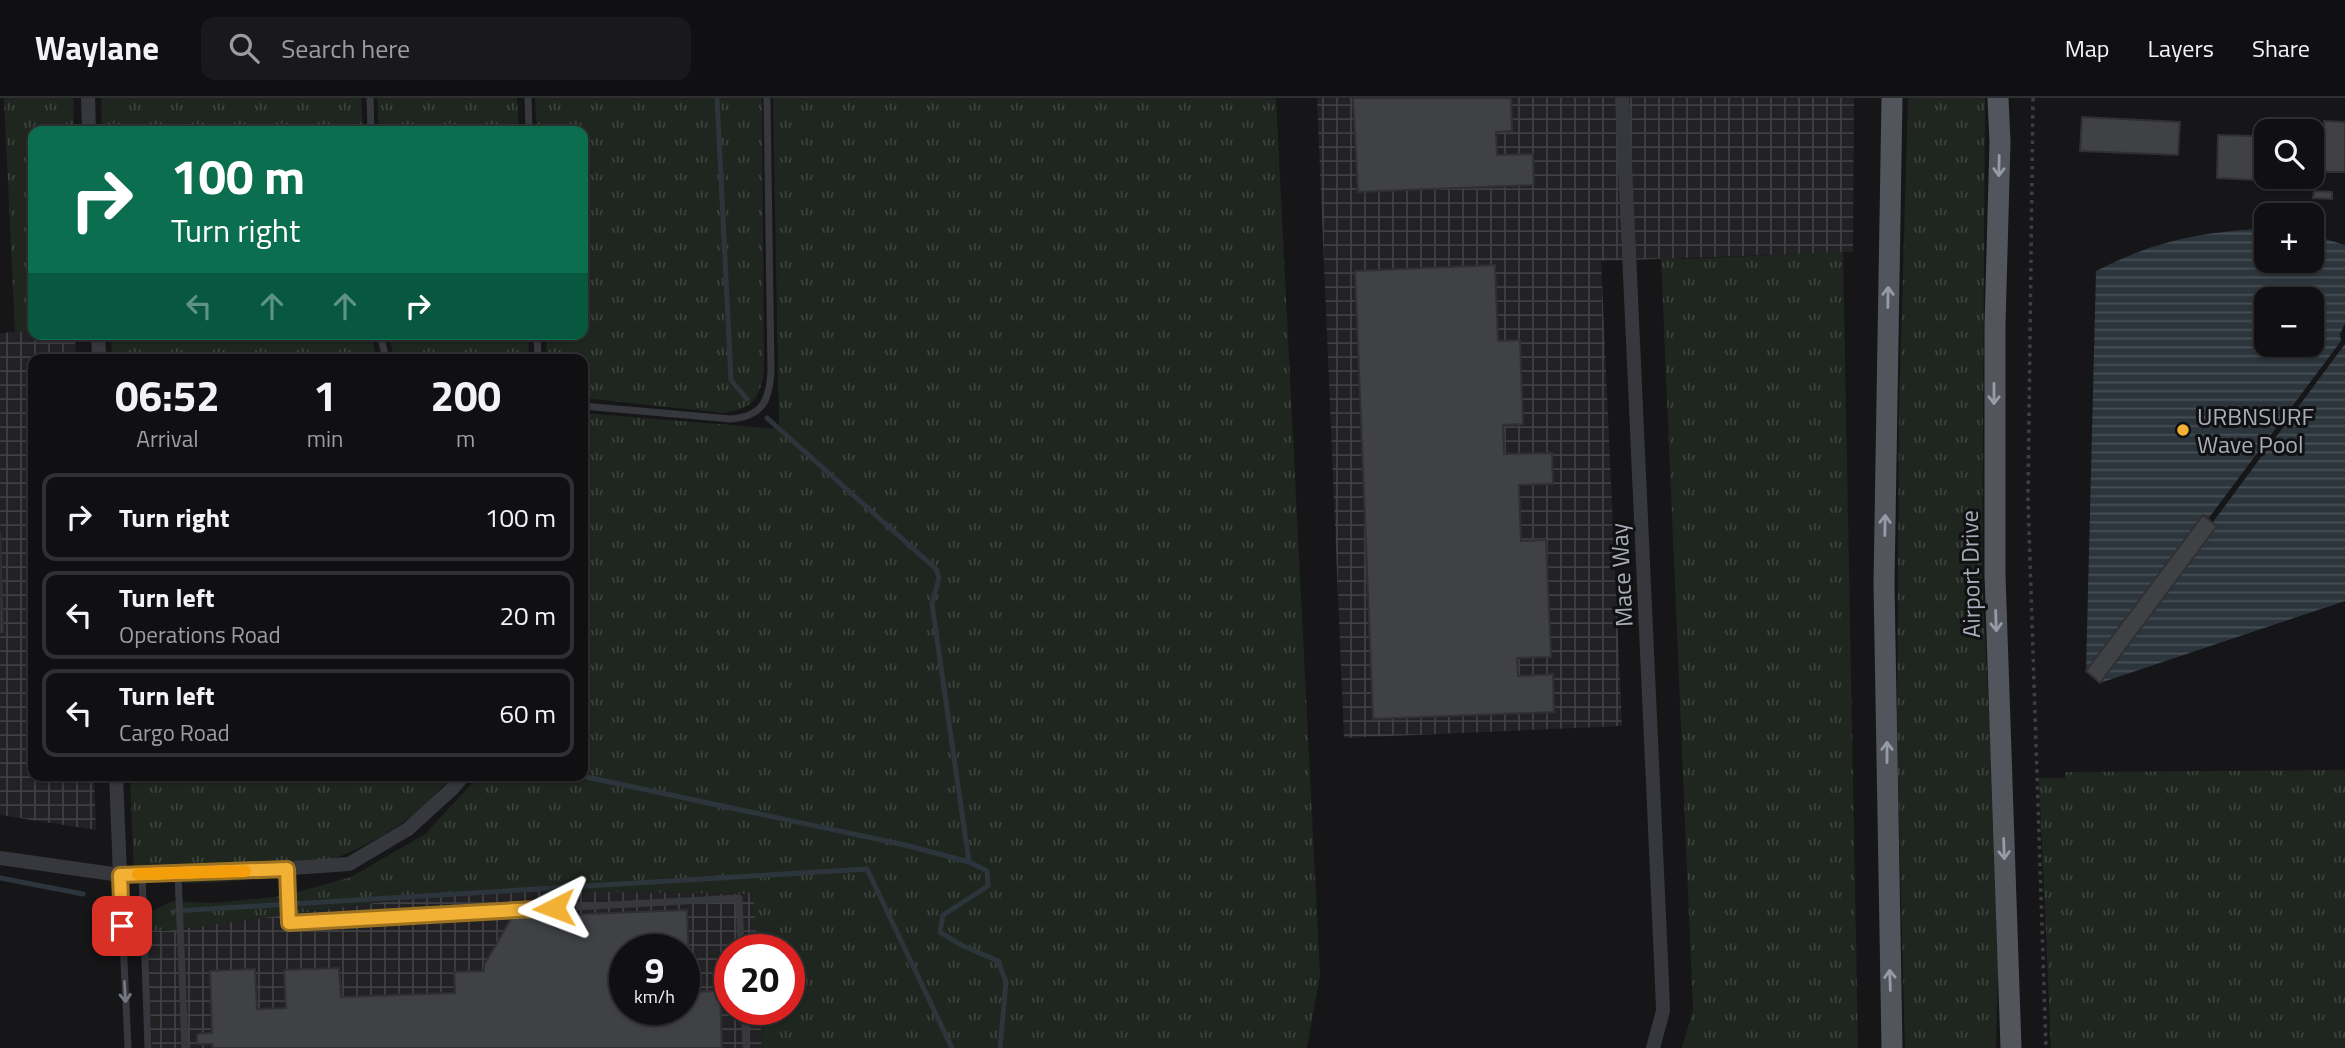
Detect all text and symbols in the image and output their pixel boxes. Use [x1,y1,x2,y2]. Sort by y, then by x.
search box [201,17,691,80]
text: Waylane [35,23,159,73]
icon: search [225,29,263,67]
text: Search here [281,29,410,68]
text: Map [2065,30,2110,66]
text: Layers [2148,30,2214,66]
text: Share [2252,30,2310,66]
map controls [2254,119,2324,357]
button: search [2254,119,2324,189]
text: 100 m [171,138,305,213]
icon: right [56,154,147,245]
one-way arrow [1992,154,2006,177]
button: + [2254,203,2324,273]
text: Turn right [171,206,300,254]
one-way arrow [1881,286,1895,309]
icon: left [180,287,218,325]
icon: ahead [253,287,291,325]
icon: ahead [326,287,364,325]
icon: right [399,287,437,325]
button: − [2254,287,2324,357]
text: 06:52 [115,363,220,427]
text: 1 [313,363,337,427]
text: 200 [430,363,501,427]
one-way arrow [1987,382,2001,405]
place label: URBNSURF Wave Pool [2197,398,2314,462]
text: Arrival [136,421,199,456]
text: min [307,421,343,456]
text: m [456,421,475,456]
marker: URBNSURF Wave Pool [2175,422,2191,438]
icon: right [60,498,98,536]
text: Turn right [119,498,230,537]
text: 100 m [485,498,556,537]
street label: Airport Drive [1951,510,1989,638]
one-way arrow [1878,514,1892,537]
street label: Mace Way [1600,522,1642,628]
text: Turn left [119,578,214,617]
icon: left [60,596,98,634]
text: 20 m [499,596,556,635]
one-way arrow [1990,609,2003,632]
text: Operations Road [119,617,281,652]
text: Turn left [119,676,214,715]
icon: left [60,694,98,732]
text: 60 m [499,694,556,733]
text: Cargo Road [119,715,230,750]
one-way arrow [1880,741,1894,764]
one-way arrow [1998,837,2011,860]
position arrow [517,871,591,945]
pin [92,896,152,956]
icon: arrive [103,907,141,945]
speed limit sign: 20 [714,934,805,1025]
text: 9 [645,943,664,997]
one-way arrow [1884,969,1897,992]
one-way arrow [119,980,132,1003]
text: km/h [634,983,675,1010]

